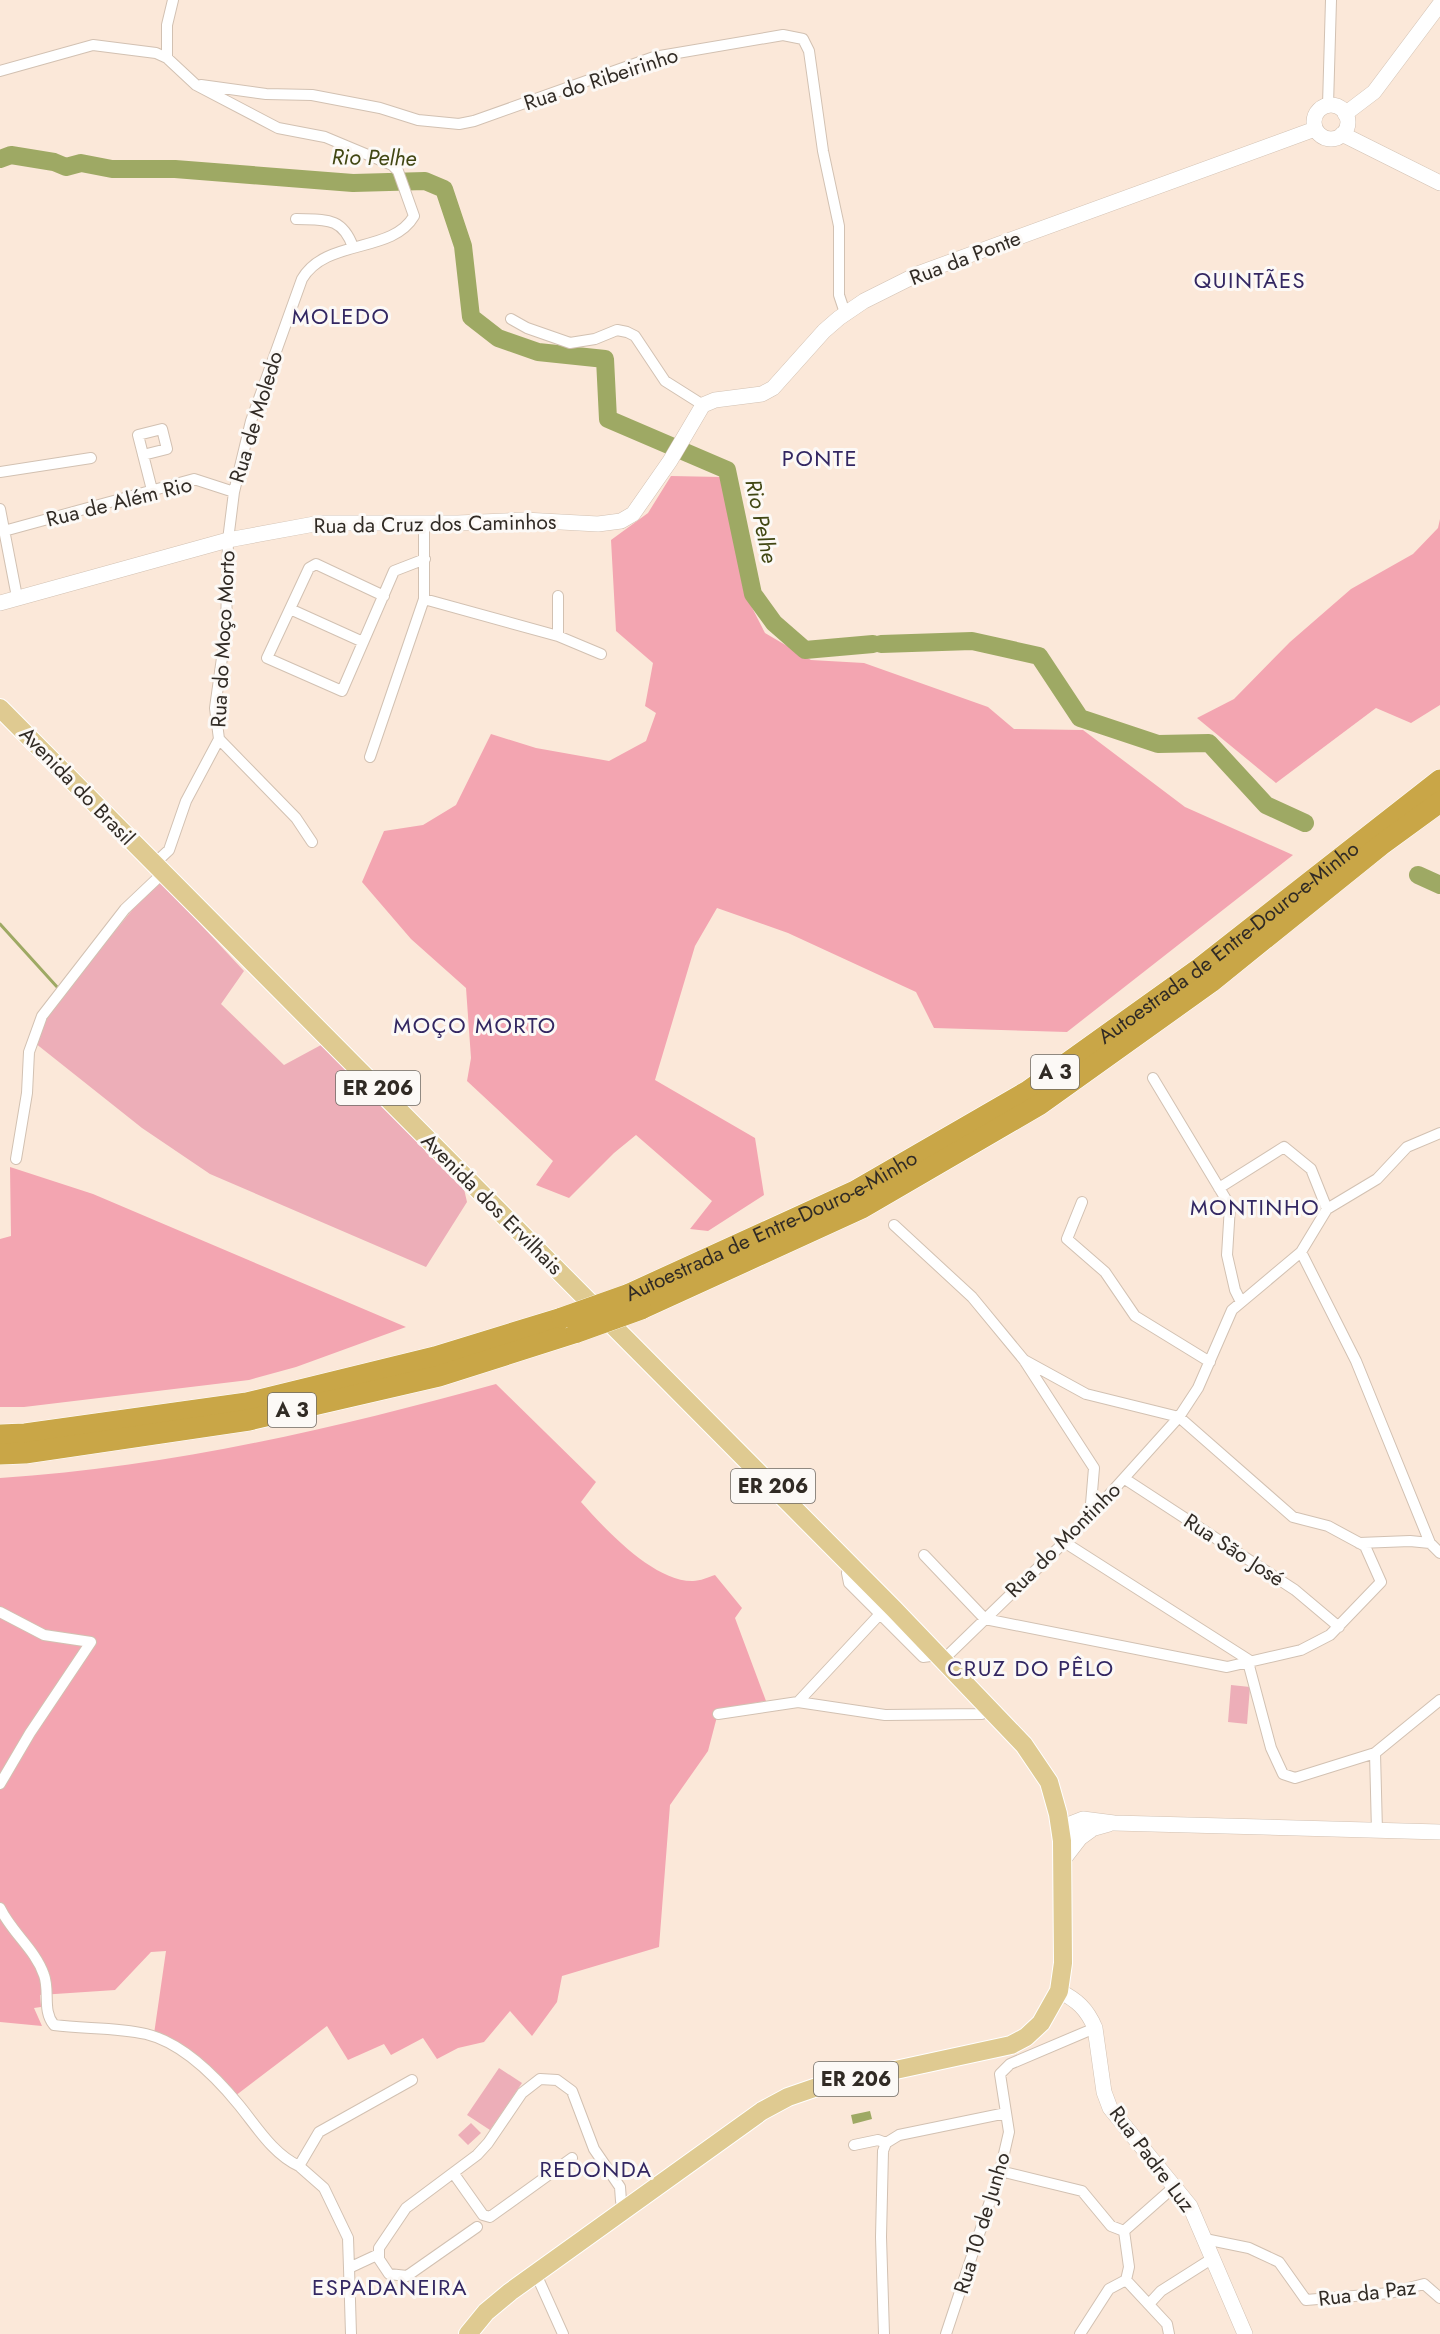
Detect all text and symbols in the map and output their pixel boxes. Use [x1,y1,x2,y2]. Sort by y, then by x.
street label: Rua do Ribeirinho [520,40,682,118]
water label: Rio Pelhe [331,140,417,174]
street label: Rua da Ponte [905,223,1025,293]
district label: QUINTÃES [1194,264,1306,296]
district label: MOLEDO [292,300,390,332]
street label: Rua de Moledo [222,348,290,486]
district label: PONTE [782,442,858,474]
street label: Rua de Além Rio [43,469,195,535]
water label: Rio Pelhe [738,476,786,566]
street label: Rua da Cruz dos Caminhos [313,507,557,541]
street label: Rua do Moço Morto [203,550,243,728]
street label: Avenida do Brasil [12,720,142,852]
street label: Autoestrada de Entre-Douro-e-Minho [1092,834,1366,1051]
district label: MOÇO MORTO [393,1009,557,1041]
road number: A 3 [1031,1055,1079,1089]
road number: ER 206 [336,1071,420,1105]
street label: Avenida dos Ervilhais [414,1126,570,1282]
street label: Autoestrada de Entre-Douro-e-Minho [620,1143,923,1309]
district label: MONTINHO [1190,1191,1320,1223]
road number: A 3 [268,1393,316,1427]
road number: ER 206 [731,1469,815,1503]
street label: Rua do Montinho [998,1475,1128,1605]
street label: Rua São José [1178,1506,1290,1594]
district label: CRUZ DO PÊLO [947,1652,1115,1684]
road number: ER 206 [814,2062,898,2096]
street label: Rua Padre Luz [1102,2100,1202,2219]
street label: Rua 10 de Junho [946,2149,1018,2297]
district label: REDONDA [539,2153,653,2185]
district label: ESPADANEIRA [312,2271,468,2303]
street label: Rua da Paz [1316,2272,1418,2314]

